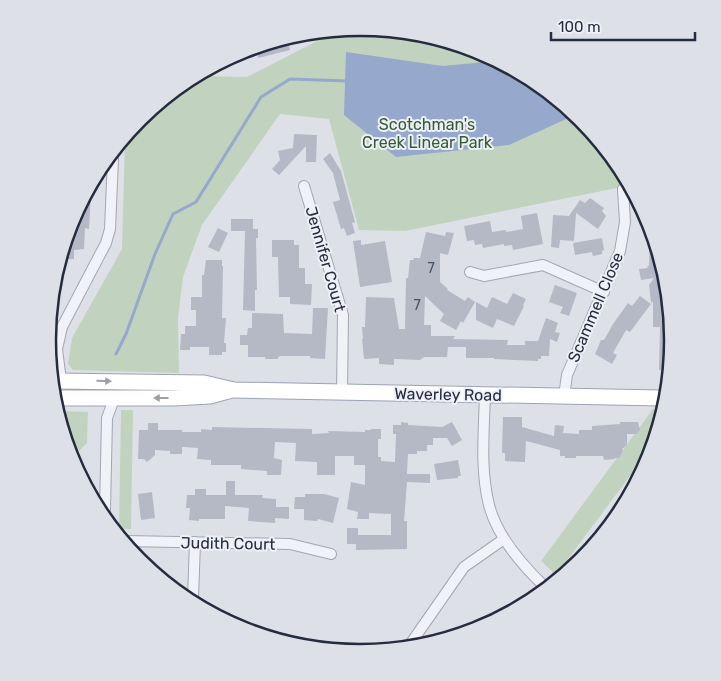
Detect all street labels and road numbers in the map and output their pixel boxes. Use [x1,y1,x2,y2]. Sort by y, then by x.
street label: Jennifer Court [301,204,350,314]
street label: Scammell Close [564,249,627,365]
street label: Waverley Road [394,384,502,405]
street label: Judith Court [180,533,276,554]

